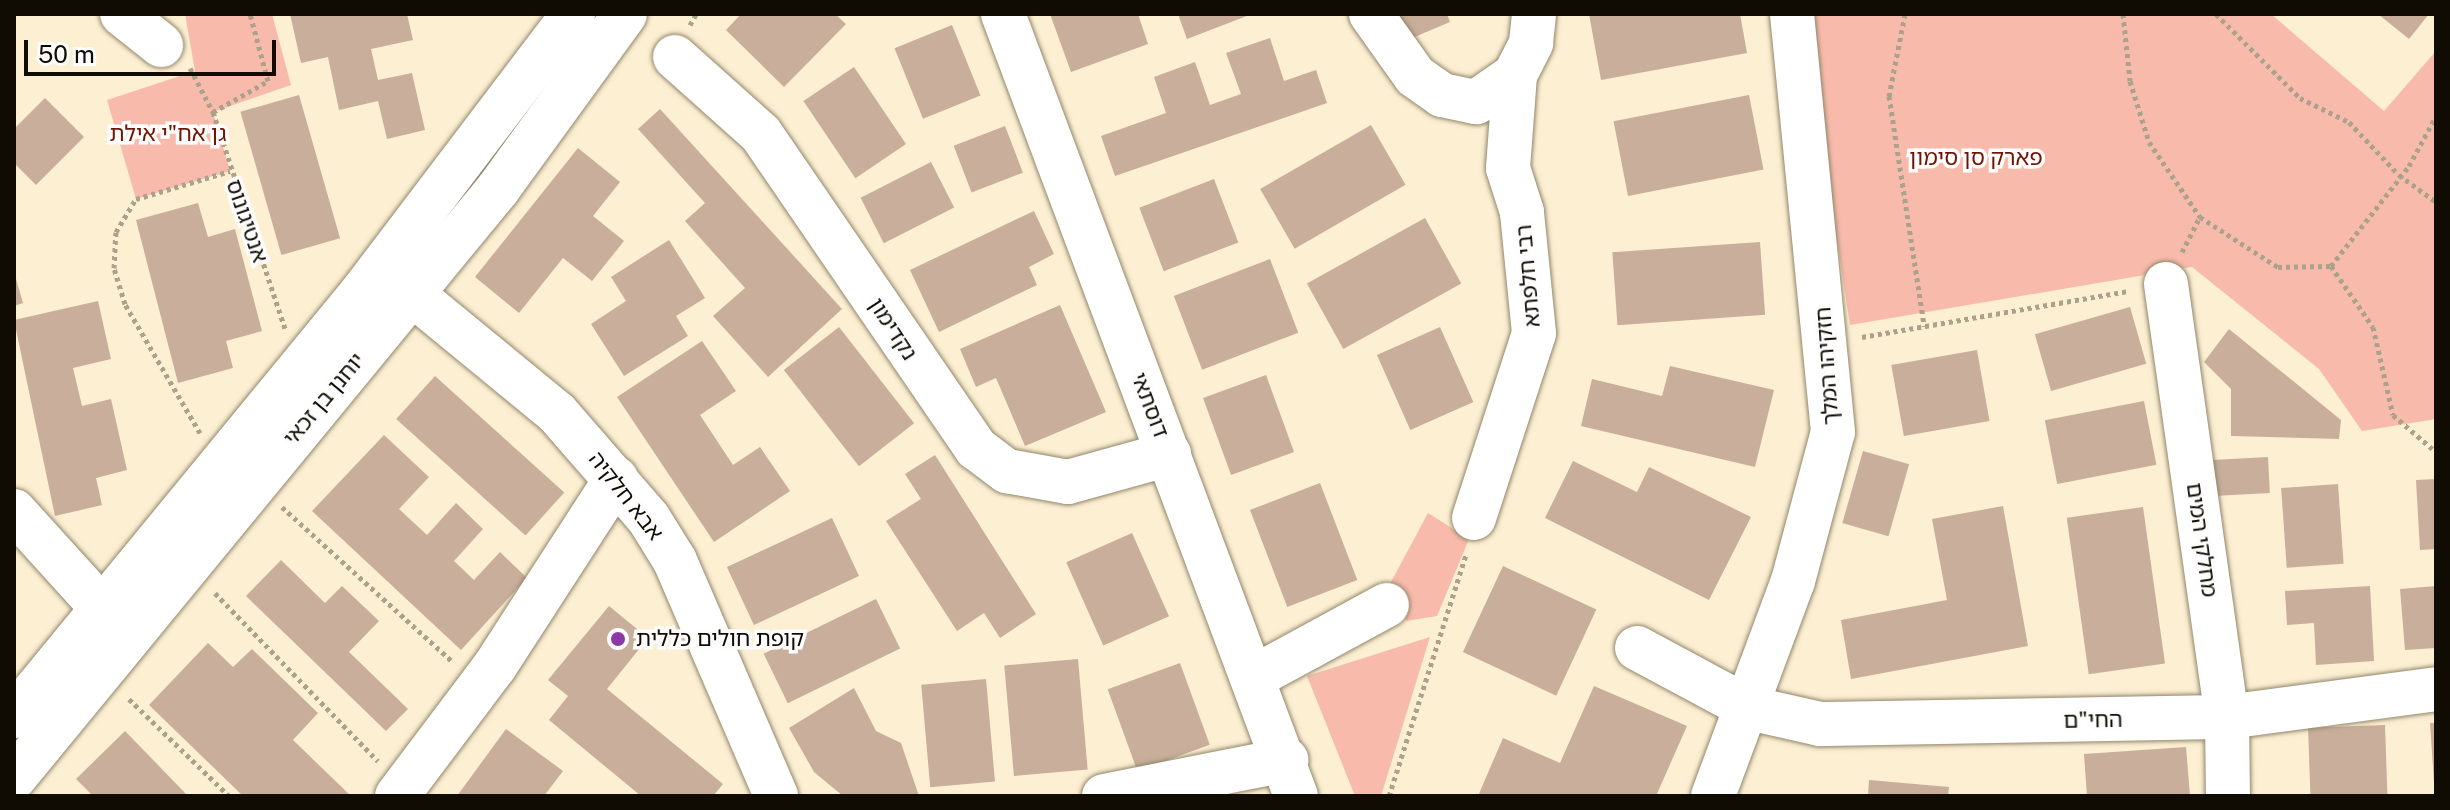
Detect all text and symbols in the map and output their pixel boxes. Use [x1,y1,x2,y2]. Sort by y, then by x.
scale bar [28,24,280,74]
text: 50 m [38,40,95,68]
park label: גן אח"י אילת [110,121,226,147]
park label: פארק סן סימון [1909,145,2043,171]
street label: אנטיגונוס [221,176,273,266]
street label: רבי חלפתא [1510,224,1546,328]
street label: נקדימון [863,293,923,365]
street label: חזקיהו המלך [1810,306,1844,426]
street label: יוחנן בן זכאי [278,347,370,451]
street label: דוסתאי [1126,369,1174,441]
street label: אבא חלקיה [583,446,669,546]
street label: מחלקי המים [2181,481,2223,599]
place label: קופת חולים כללית [636,626,804,652]
marker: קופת חולים כללית [607,628,629,650]
street label: החי"ם [2063,706,2123,734]

